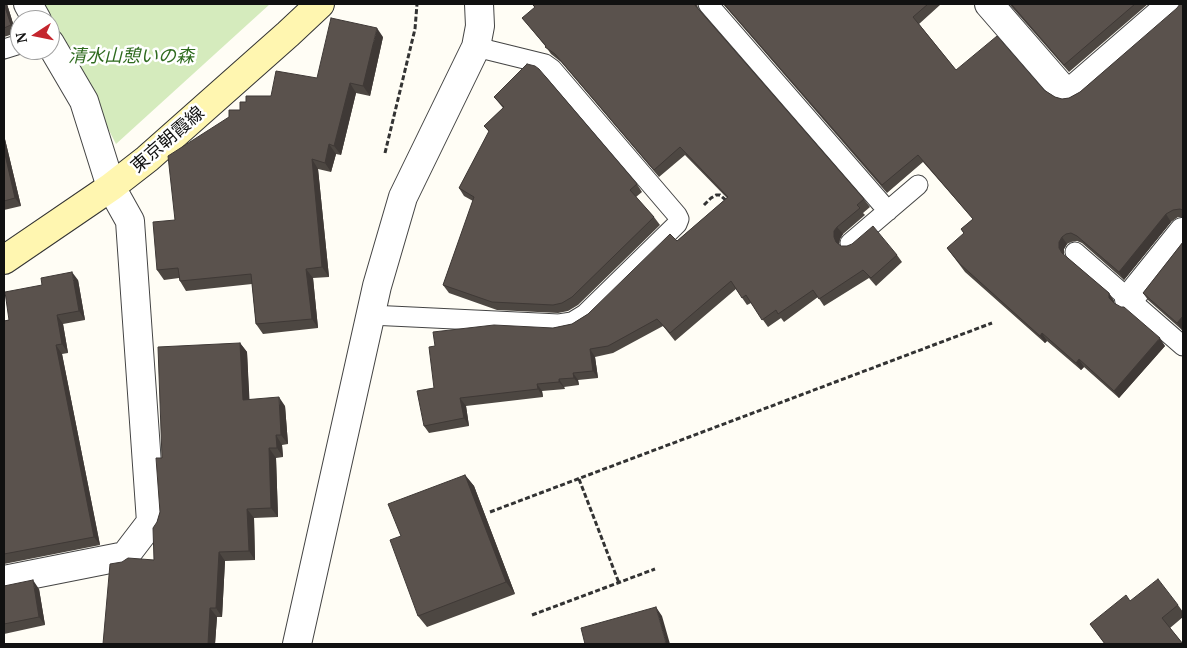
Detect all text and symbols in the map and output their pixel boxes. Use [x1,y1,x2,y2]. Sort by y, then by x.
north arrow [10,10,60,60]
text: N [10,31,31,45]
park label: 清水山憩いの森 [68,46,194,68]
street label: 東京朝霞線 [127,102,209,178]

